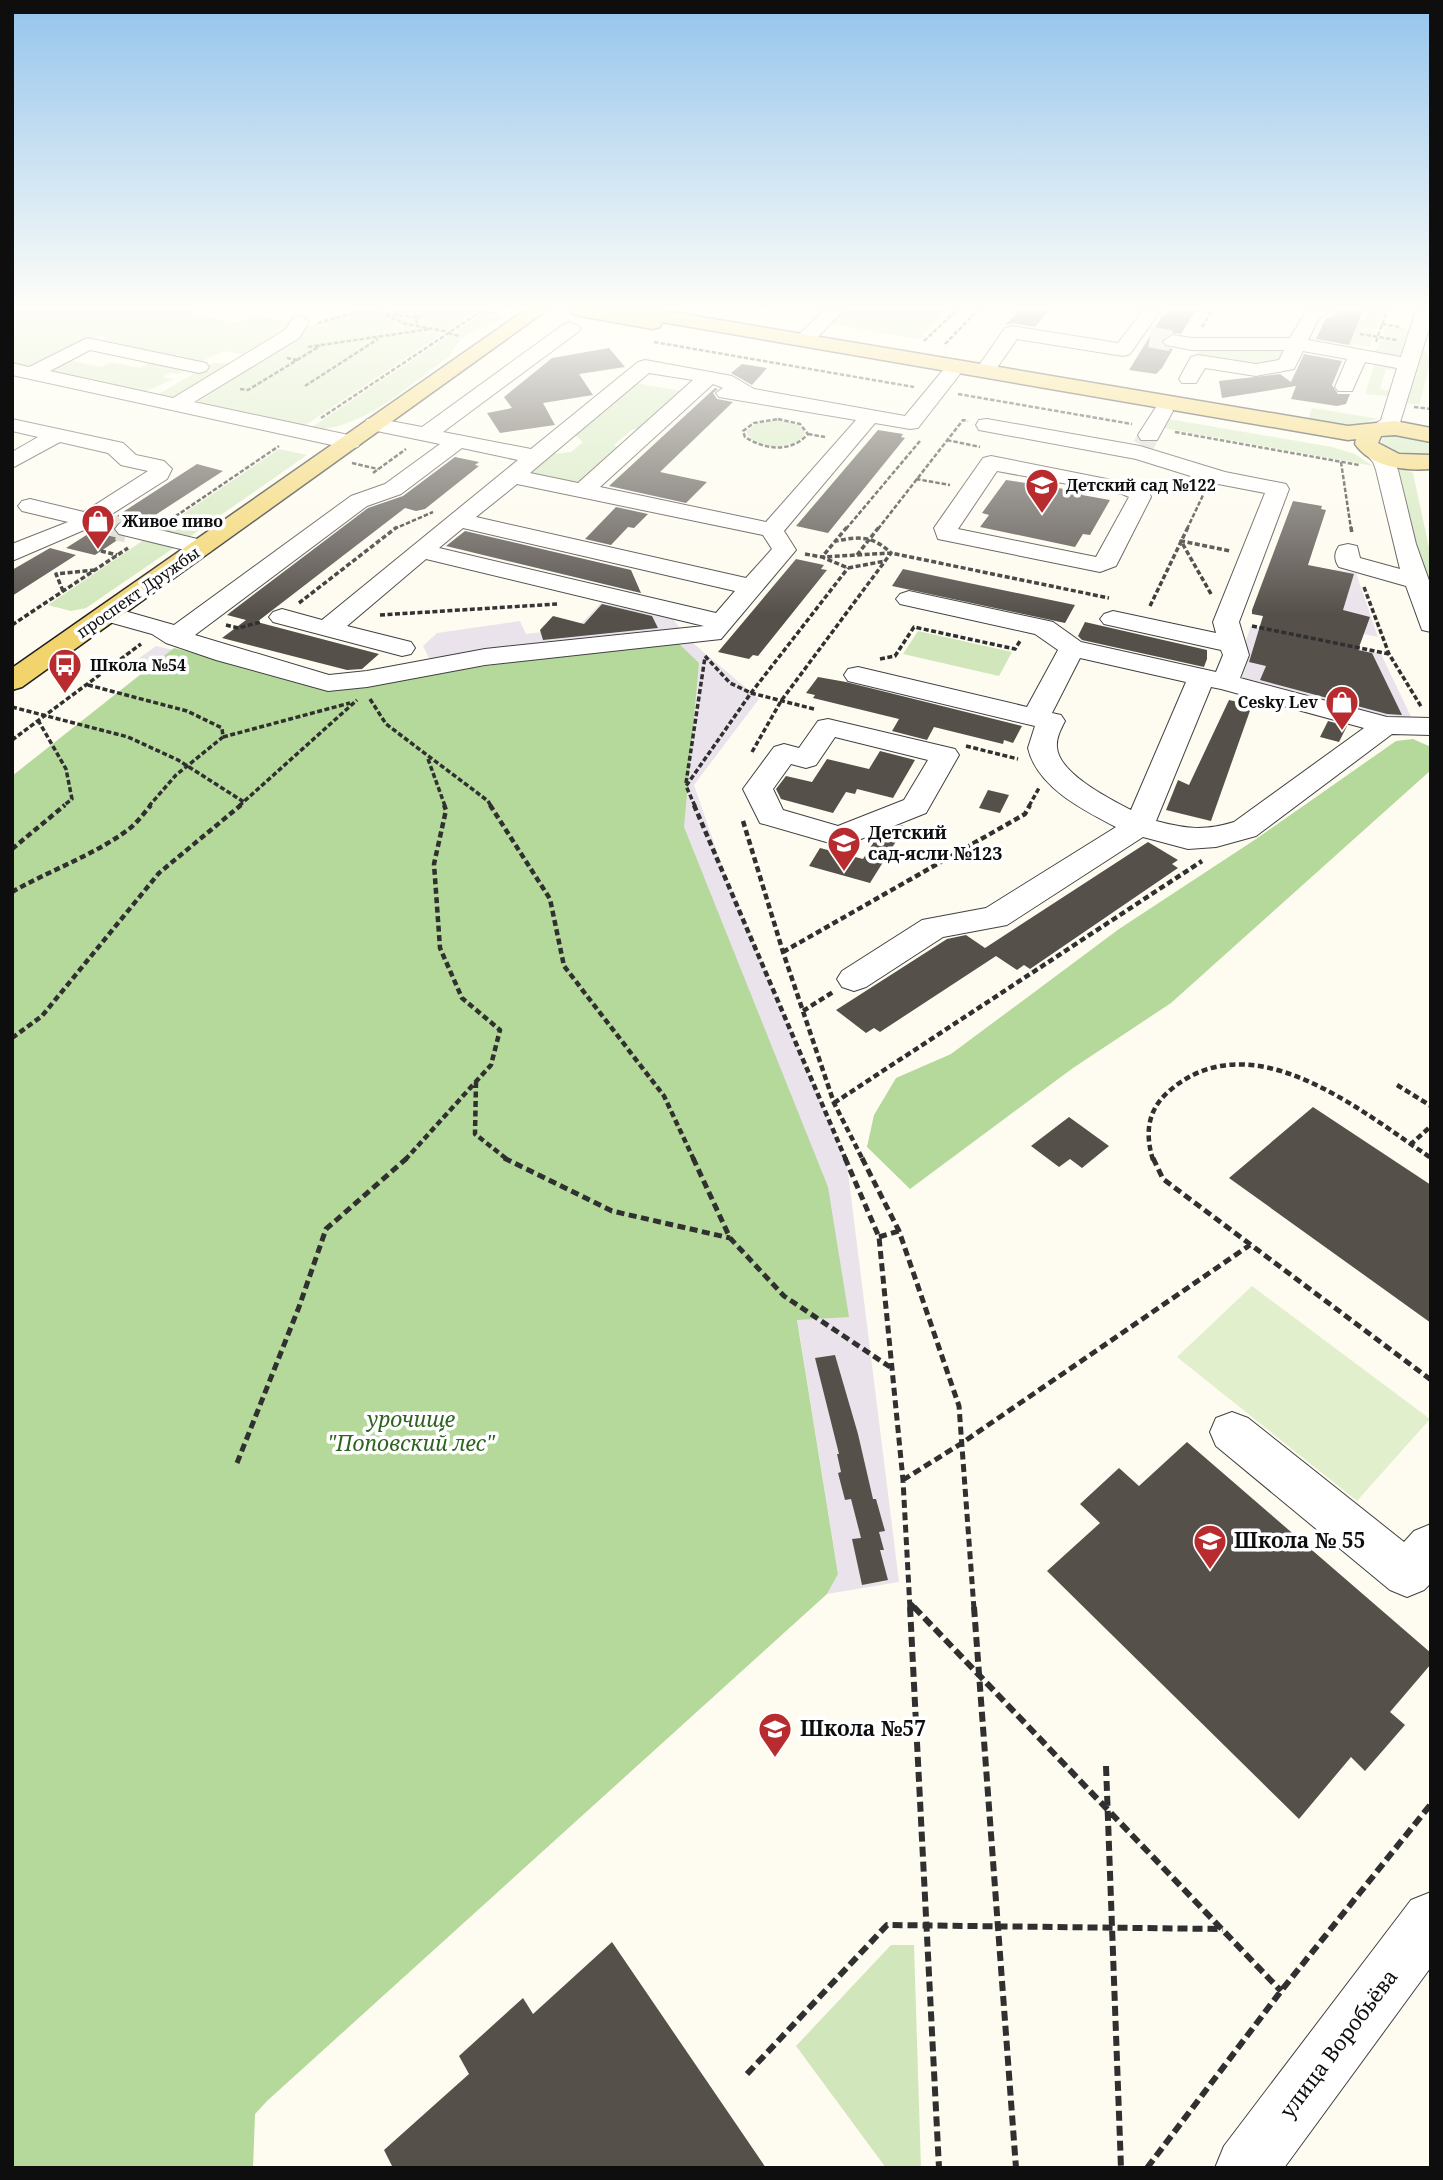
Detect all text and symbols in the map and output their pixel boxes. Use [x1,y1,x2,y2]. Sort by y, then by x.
school or university icon: Детский сад №122 [1023,466,1061,515]
place label: Детский сад №122 [1066,474,1216,496]
shop icon: Живое пиво [79,502,117,551]
place label: Живое пиво [122,510,223,532]
street label: проспект Дружбы [72,541,204,643]
bus stop icon: Школа №54 [46,646,84,695]
place label: Школа №54 [90,654,186,676]
shop icon: Cesky Lev [1323,683,1361,732]
place label: Cesky Lev [1238,691,1318,713]
place label: Детский сад-ясли №123 [868,820,1002,865]
school or university icon: Детский сад-ясли №123 [825,824,863,873]
park label: урочище "Поповский лес" [327,1405,496,1457]
school or university icon: Школа № 55 [1191,1522,1229,1571]
place label: Школа № 55 [1234,1526,1365,1554]
school or university icon: Школа №57 [756,1710,794,1759]
place label: Школа №57 [800,1714,926,1742]
street label: улица Воробьёва [1273,1963,1404,2124]

